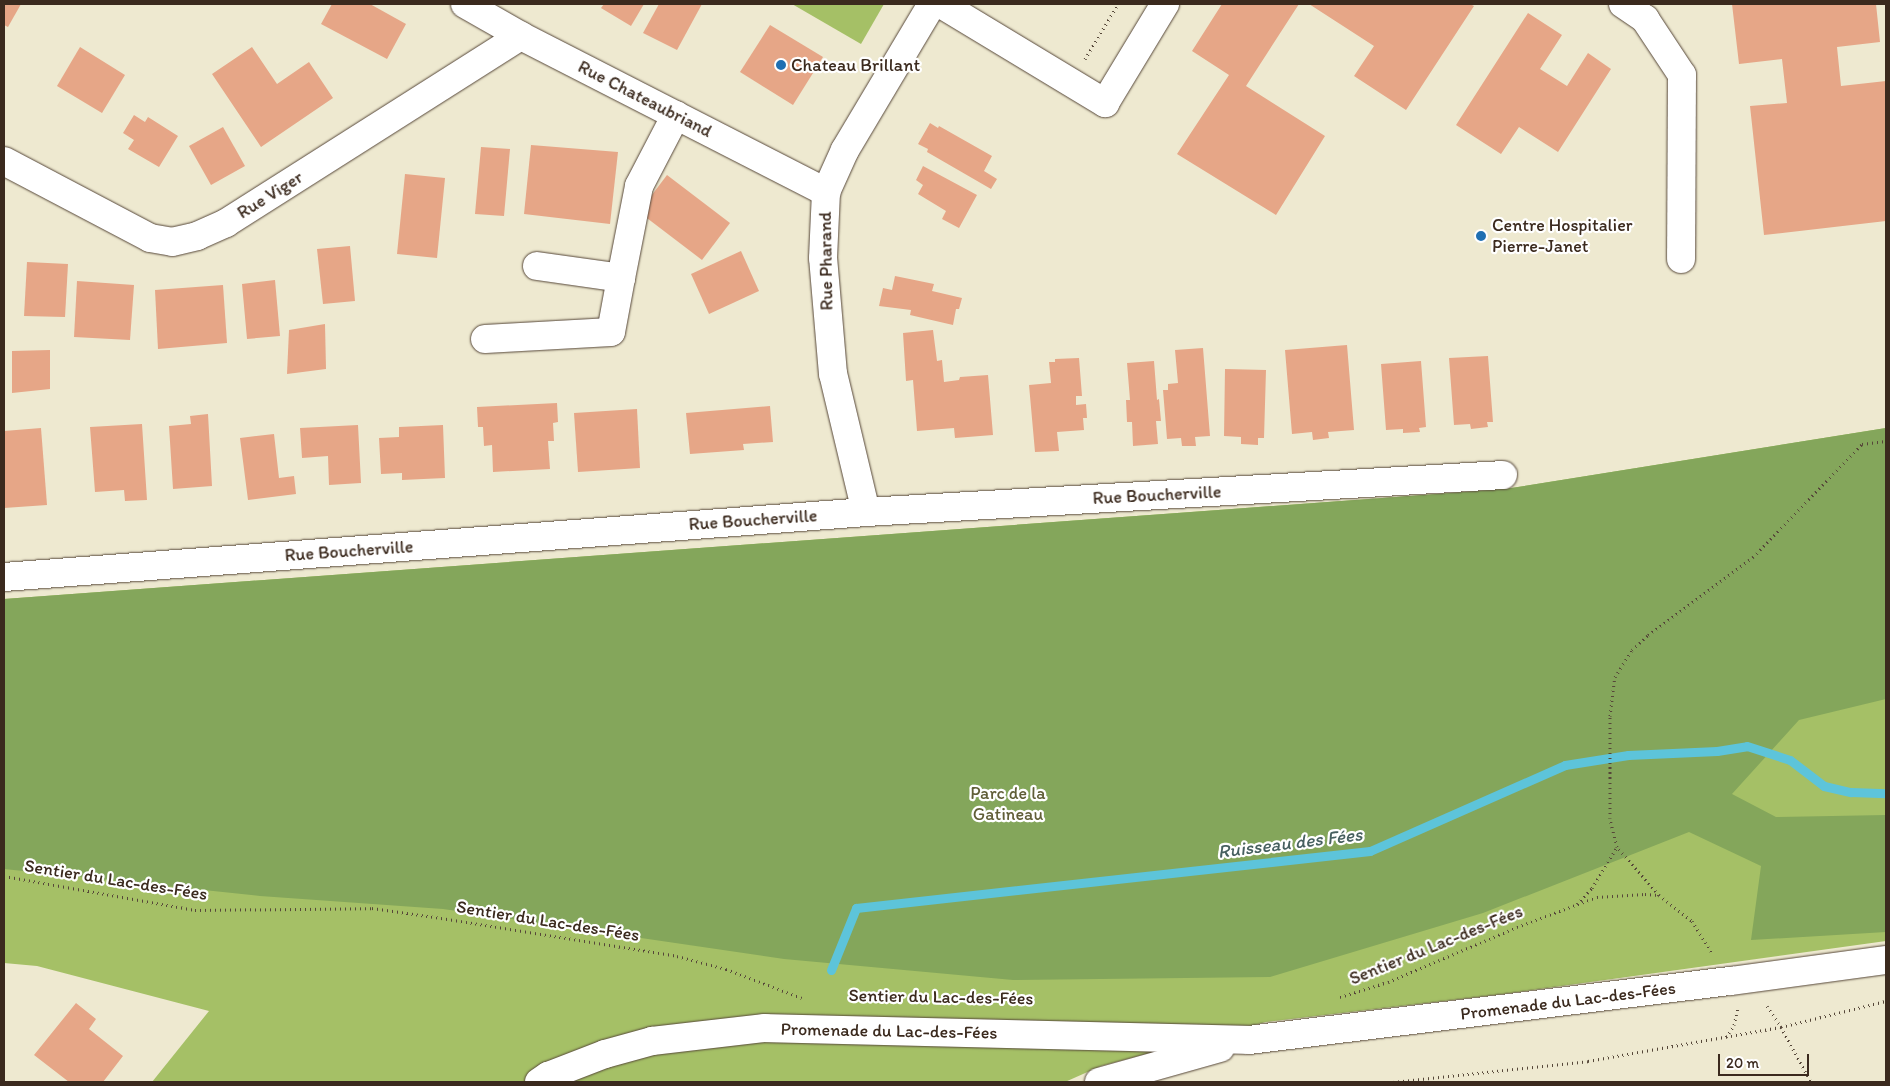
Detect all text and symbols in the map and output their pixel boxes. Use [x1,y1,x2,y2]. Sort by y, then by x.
place label: Chateau Brillant [791,54,920,76]
street label: Rue Chateaubriand [574,56,716,142]
marker: Chateau Brillant [775,59,787,71]
street label: Rue Viger [233,166,307,224]
street label: Rue Pharand [814,212,838,310]
place label: Centre Hospitalier Pierre-Janet [1492,215,1633,258]
marker: Centre Hospitalier Pierre-Janet [1474,229,1488,243]
street label: Rue Boucherville [1092,481,1222,509]
street label: Rue Boucherville [688,505,818,535]
street label: Rue Boucherville [284,536,414,566]
park label: Parc de la Gatineau [970,783,1046,826]
water label: Ruisseau des Fées [1216,823,1364,863]
street label: Sentier du Lac-des-Fées [23,855,209,905]
street label: Sentier du Lac-des-Fées [455,896,641,946]
street label: Sentier du Lac-des-Fées [1346,900,1526,990]
street label: Promenade du Lac-des-Fées [1459,977,1677,1025]
street label: Sentier du Lac-des-Fées [848,985,1034,1009]
street label: Promenade du Lac-des-Fées [780,1018,998,1044]
scale bar [1720,1044,1811,1076]
text: 20 m [1726,1054,1759,1072]

